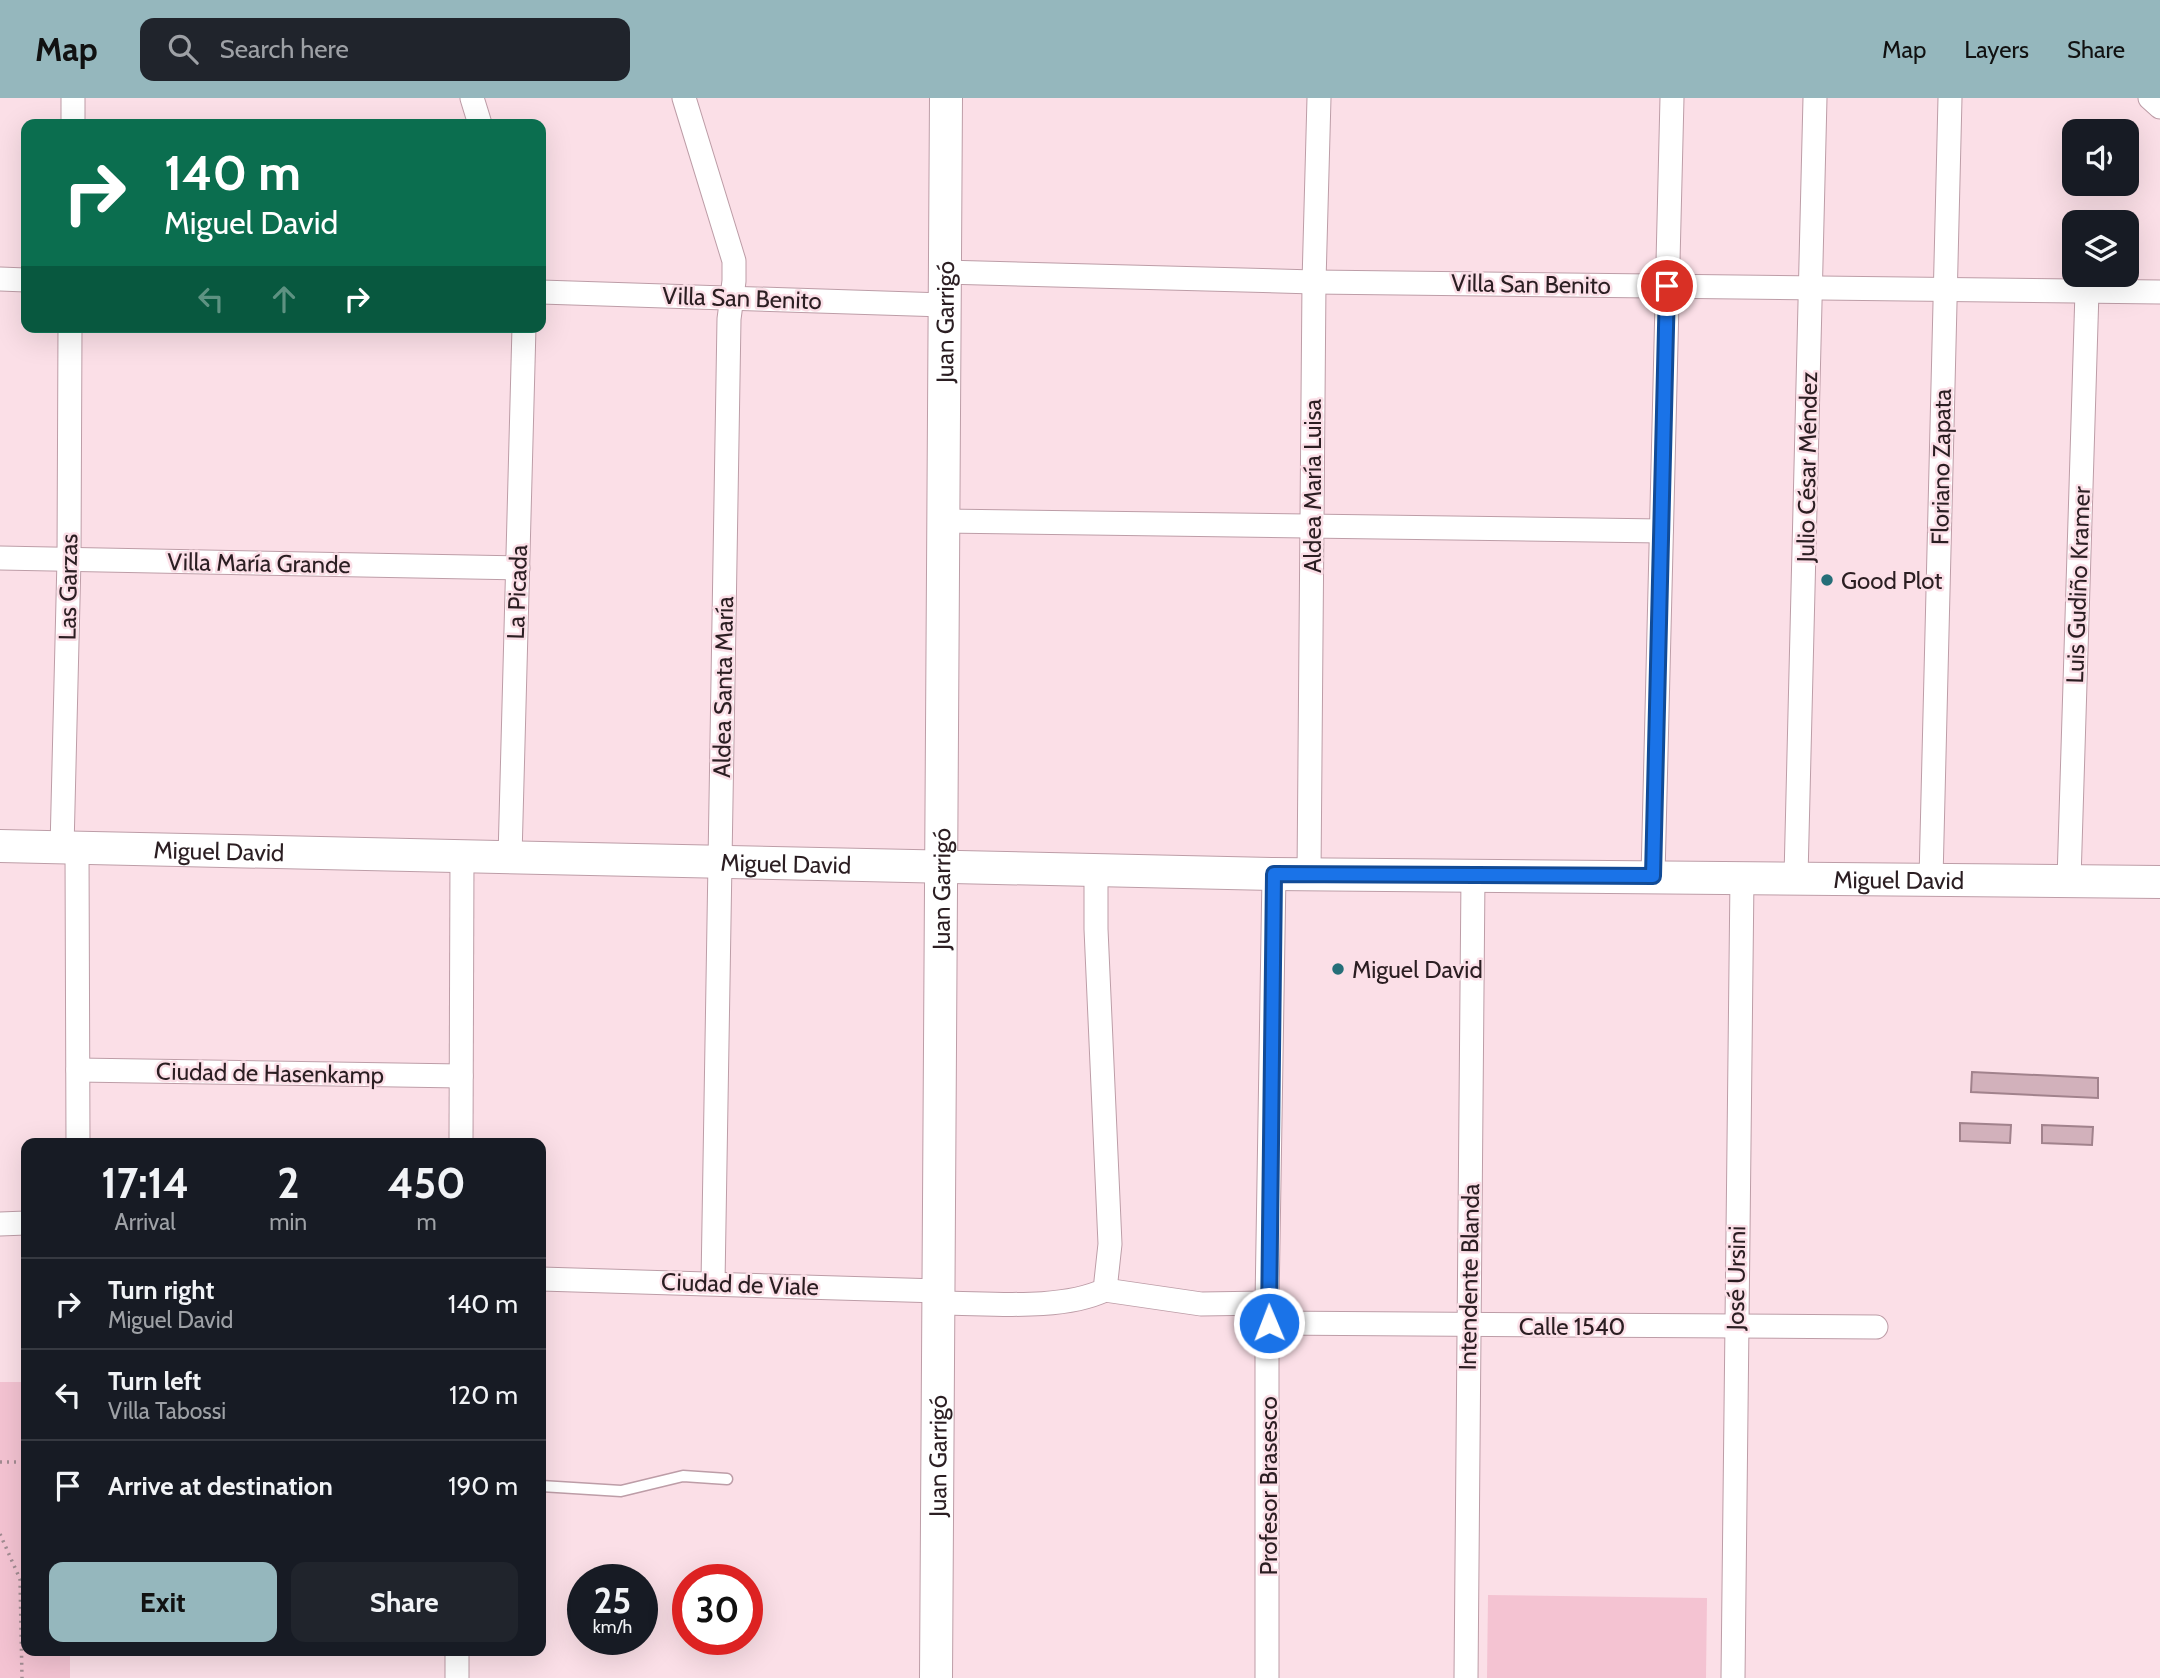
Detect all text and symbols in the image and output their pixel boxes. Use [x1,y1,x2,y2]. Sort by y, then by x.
search box [140,18,630,81]
text: Map [35,29,98,69]
icon: search [164,30,202,68]
text: Search here [220,33,349,65]
text: Map [1882,35,1926,64]
text: Layers [1964,35,2029,64]
text: Share [2067,35,2125,64]
map controls [2062,119,2139,287]
button: sound [2062,119,2139,196]
text: 140 m [164,143,301,202]
icon: right [49,147,140,238]
text: Miguel David [164,203,338,242]
button: layers [2062,210,2139,287]
pin [1637,256,1697,316]
street label: Juan Garrigó [930,261,959,384]
icon: arrive [1648,267,1686,305]
street label: Villa San Benito [1451,268,1611,300]
icon: left [192,280,230,318]
icon: ahead [265,280,303,318]
icon: right [338,280,376,318]
street label: Villa San Benito [662,281,822,315]
street label: Julio César Méndez [1791,371,1823,564]
street label: Floriano Zapata [1925,388,1957,545]
street label: Aldea María Luisa [1298,398,1327,573]
street label: Luis Gudiño Kramer [2060,486,2096,684]
street label: Las Garzas [53,533,83,641]
street label: La Picada [501,544,533,640]
street label: Villa María Grande [167,547,351,579]
place label: Good Plot [1841,566,1942,595]
marker: Good Plot [1819,572,1835,588]
street label: Aldea Santa María [707,596,739,778]
street label: Juan Garrigó [926,828,956,951]
street label: Miguel David [153,835,285,867]
street label: Miguel David [720,847,852,879]
street label: Miguel David [1833,865,1964,895]
place label: Miguel David [1352,955,1483,984]
marker: Miguel David [1330,961,1346,977]
street label: Ciudad de Hasenkamp [156,1057,384,1089]
text: 17:14 [101,1157,189,1209]
text: 2 [277,1157,299,1209]
text: 450 [387,1157,466,1209]
street label: Intendente Blanda [1453,1183,1485,1371]
text: Arrival [115,1208,176,1236]
text: min [269,1208,307,1236]
text: m [417,1208,437,1236]
street label: José Ursini [1721,1225,1751,1332]
street label: Ciudad de Viale [661,1267,819,1301]
text: Turn right [108,1274,214,1306]
icon: right [49,1285,87,1323]
position arrow [1232,1286,1306,1360]
text: 140 m [448,1288,518,1320]
text: Miguel David [108,1306,233,1334]
street label: Calle 1540 [1519,1312,1625,1341]
text: Turn left [108,1365,201,1397]
icon: left [49,1376,87,1414]
text: 120 m [449,1379,518,1411]
street label: Juan Garrigó [923,1395,952,1518]
street label: Profesor Brasesco [1254,1396,1283,1576]
text: Villa Tabossi [108,1397,226,1425]
icon: arrive [49,1467,87,1505]
text: Arrive at destination [108,1470,333,1502]
text: 190 m [448,1470,518,1502]
button: Exit [49,1562,277,1642]
button: Share [291,1562,518,1642]
speed limit sign: 30 [672,1564,763,1655]
text: 25 [594,1579,631,1622]
text: km/h [593,1616,632,1638]

